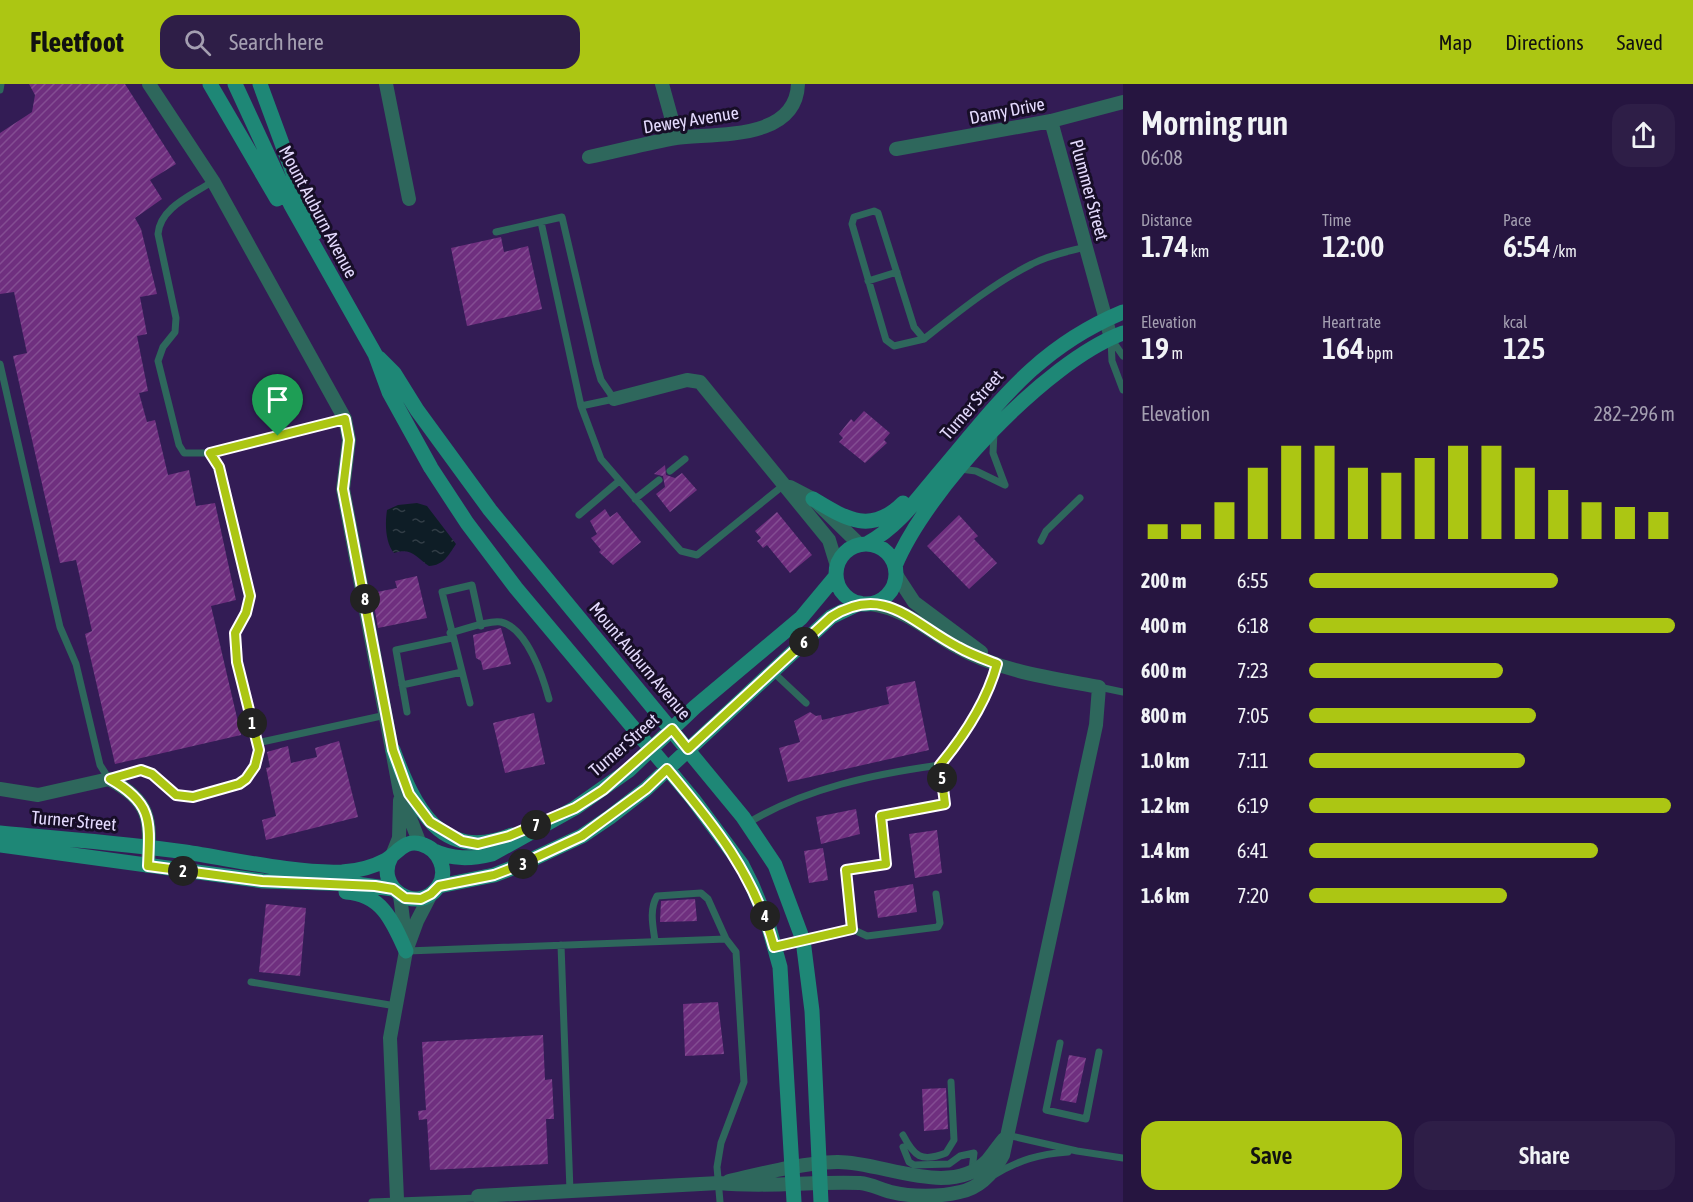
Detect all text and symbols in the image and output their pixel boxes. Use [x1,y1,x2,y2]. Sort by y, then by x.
search box [160,15,580,69]
text: Fleetfoot [30,26,124,58]
icon: search [181,26,214,59]
text: Search here [229,29,324,55]
text: Map [1438,30,1472,54]
text: Directions [1505,30,1584,54]
text: Saved [1617,30,1663,54]
street label: Damy Drive [967,93,1046,128]
street label: Dewey Avenue [642,102,740,137]
text: Morning run [1141,104,1288,142]
button: share [1612,104,1675,167]
street label: Plummer Street [1066,137,1113,243]
street label: Mount Auburn Avenue [275,142,362,281]
text: 06:08 [1141,146,1183,169]
text: Distance [1141,211,1192,229]
text: Time [1322,211,1351,229]
text: Pace [1503,211,1531,229]
text: 1.74 [1141,229,1189,263]
text: 12:00 [1322,229,1384,263]
text: 6:54 [1503,229,1551,263]
text: km [1189,242,1209,260]
text: /km [1551,242,1577,260]
text: Elevation [1141,313,1196,331]
text: Heart rate [1322,313,1381,331]
text: kcal [1503,313,1527,331]
text: 19 [1141,331,1169,365]
text: 164 [1322,331,1364,365]
text: 125 [1503,331,1545,365]
text: m [1169,344,1183,362]
text: bpm [1364,344,1393,362]
street label: Turner Street [936,366,1007,444]
pin [252,374,303,436]
icon: arrive [261,383,294,416]
text: Elevation [1141,402,1210,425]
text: 282–296 m [1593,402,1675,425]
text: 200 m [1141,569,1186,592]
text: 6:55 [1237,569,1269,592]
pin: 8 [350,584,380,614]
text: 8 [361,590,369,608]
street label: Mount Auburn Avenue [585,598,696,724]
text: 400 m [1141,614,1186,637]
text: 6:18 [1237,614,1269,637]
pin: 6 [789,627,819,657]
text: 6 [800,633,808,651]
text: 600 m [1141,659,1186,682]
text: 7:23 [1237,659,1269,682]
text: 800 m [1141,704,1186,727]
text: 7:05 [1237,704,1269,727]
pin: 1 [237,708,267,738]
street label: Turner Street [585,709,663,780]
text: 1 [248,714,256,732]
text: 1.0 km [1141,749,1189,772]
text: 7:11 [1237,749,1269,772]
pin: 5 [927,763,957,793]
text: 5 [938,769,946,787]
text: 1.2 km [1141,794,1189,817]
text: 6:19 [1237,794,1269,817]
street label: Turner Street [31,806,117,835]
pin: 7 [521,810,551,840]
text: 7 [532,816,540,834]
text: 1.4 km [1141,839,1189,862]
text: 6:41 [1237,839,1269,862]
pin: 3 [508,849,538,879]
text: 3 [519,855,527,873]
pin: 2 [168,856,198,886]
text: 2 [179,862,187,880]
text: 1.6 km [1141,884,1189,907]
text: 7:20 [1237,884,1269,907]
pin: 4 [750,901,780,931]
text: 4 [761,907,769,925]
button: Save [1141,1121,1402,1190]
button: Share [1414,1121,1675,1190]

